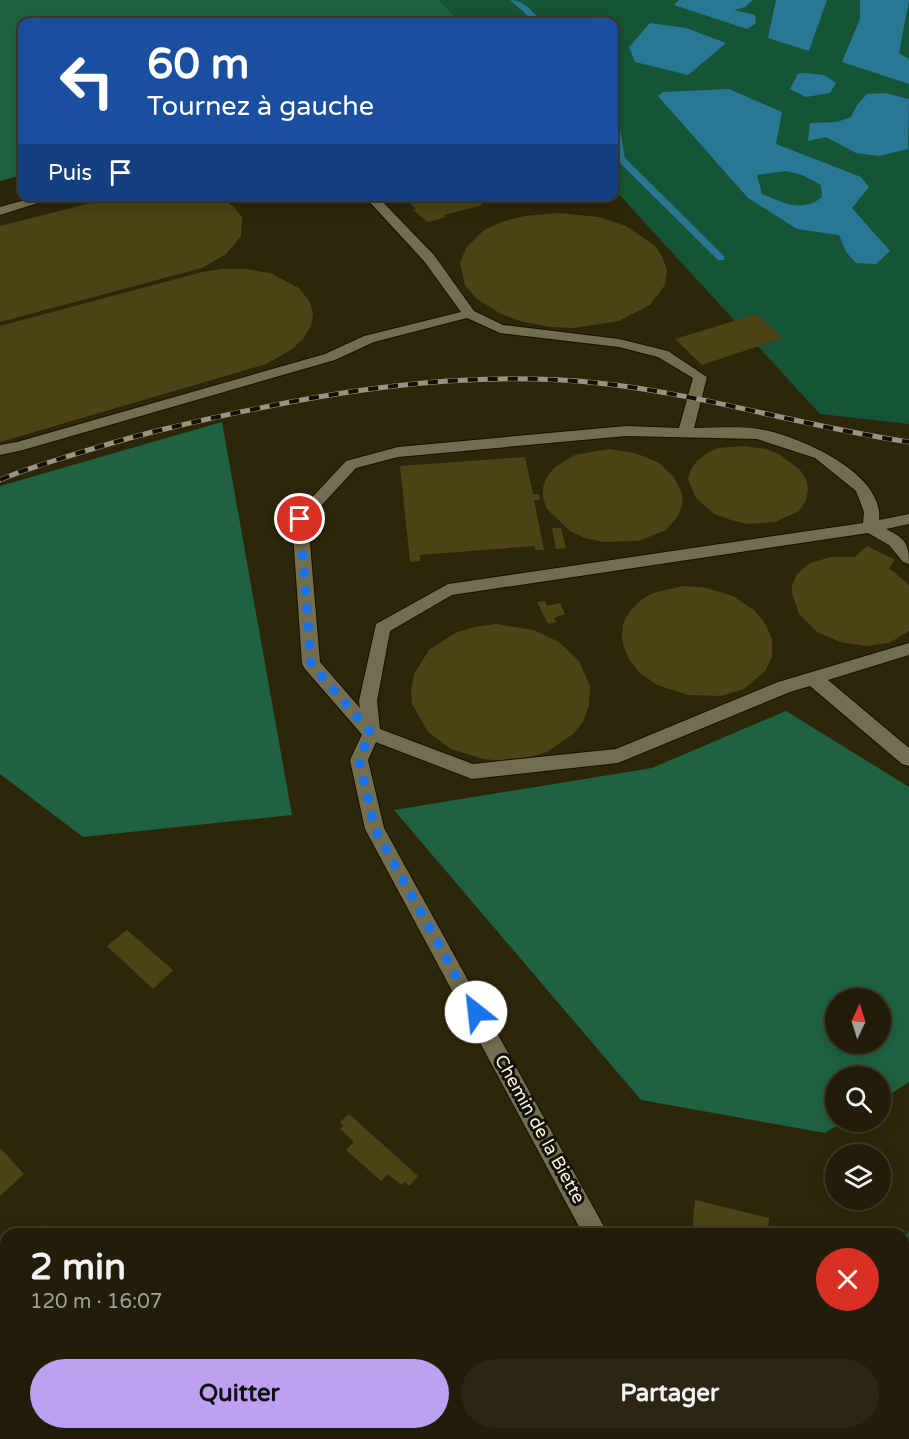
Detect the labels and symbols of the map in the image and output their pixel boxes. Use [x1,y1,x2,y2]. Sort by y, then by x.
pin [274,493,325,544]
position arrow [444,980,508,1044]
north arrow [825,988,891,1054]
street label: Chemin de la Biette [490,1051,590,1207]

